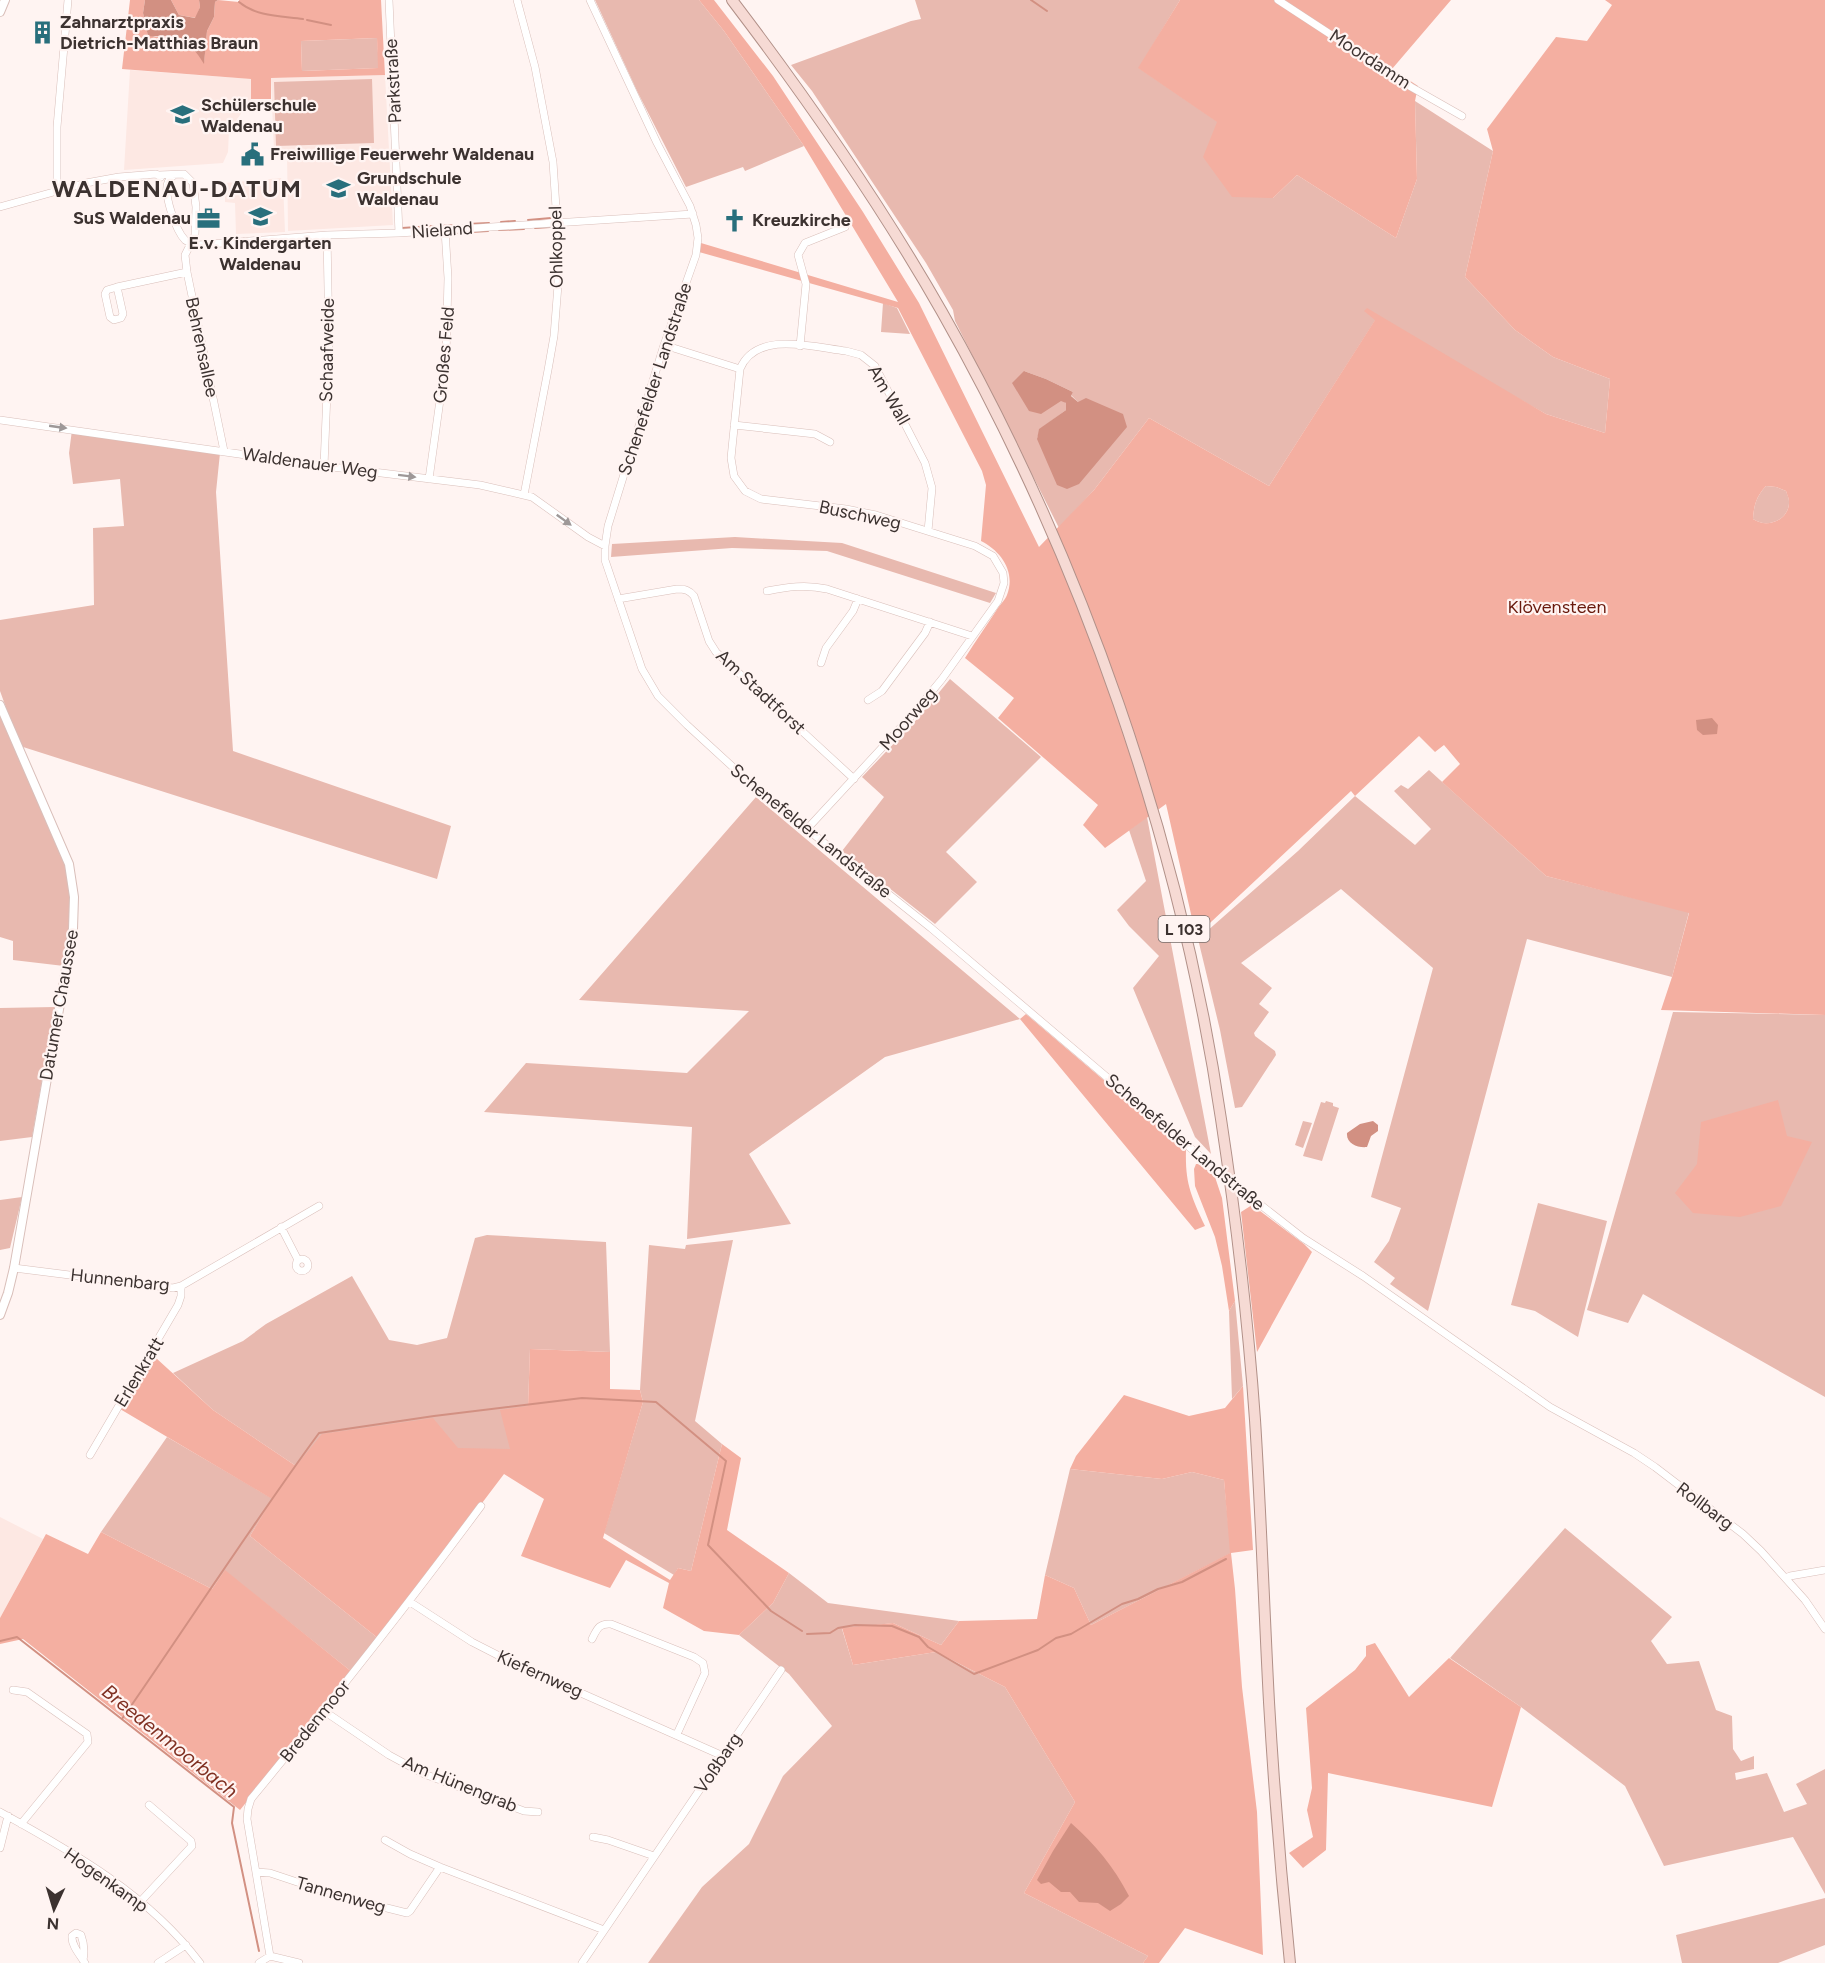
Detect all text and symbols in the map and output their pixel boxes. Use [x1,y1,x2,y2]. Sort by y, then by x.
place label: Zahnarztpraxis Dietrich-Matthias Braun [60,11,258,54]
building icon: Zahnarztpraxis Dietrich-Matthias Braun [29,19,55,45]
street label: Moordamm [1325,25,1415,93]
street label: Parkstraße [380,38,406,124]
place label: Schülerschule Waldenau [201,94,317,137]
school or university icon: Schülerschule Waldenau [170,102,196,128]
public building icon: Freiwillige Feuerwehr Waldenau [239,141,265,167]
place label: Freiwillige Feuerwehr Waldenau [270,143,534,165]
place label: Grundschule Waldenau [357,167,461,210]
district label: WALDENAU-DATUM [52,174,302,203]
school or university icon: Grundschule Waldenau [326,175,352,201]
school or university icon: E.v. Kindergarten Waldenau [247,204,273,230]
office icon: SuS Waldenau [196,205,222,231]
street label: Ohlkoppel [544,206,568,288]
place label: SuS Waldenau [73,207,191,229]
church icon: Kreuzkirche [721,207,747,233]
place label: Kreuzkirche [752,209,851,231]
street label: Nieland [410,217,474,243]
place label: E.v. Kindergarten Waldenau [189,232,331,275]
street label: Schenefelder Landstraße [613,280,697,478]
street label: Behrensallee [181,295,223,399]
street label: Schaafweide [315,298,339,402]
street label: Großes Feld [429,306,459,404]
street label: Am Wall [863,361,915,429]
one-way arrow [49,422,68,432]
street label: Waldenauer Weg [241,443,379,483]
one-way arrow [398,472,417,481]
street label: Buschweg [817,496,903,534]
one-way arrow [556,514,572,526]
park label: Klövensteen [1507,596,1607,618]
street label: Am Stadtforst [712,645,811,739]
street label: Moorweg [875,683,941,755]
street label: Schenefelder Landstraße [726,759,896,903]
road number: L 103 [1158,916,1210,942]
street label: Datumer Chaussee [35,928,83,1082]
street label: Schenefelder Landstraße [1101,1069,1269,1215]
street label: Hunnenbarg [69,1264,171,1296]
street label: Erlenkratt [109,1333,169,1411]
street label: Rollbarg [1672,1477,1738,1535]
street label: Kiefernweg [494,1645,586,1703]
street label: Bredenmoor [275,1675,355,1767]
water label: Breedenmoorbach [97,1679,243,1803]
street label: Voßbarg [690,1728,746,1798]
street label: Am Hünengrab [399,1751,521,1817]
street label: Hogenkamp [60,1843,152,1917]
street label: Tannenweg [294,1872,388,1918]
north arrow [24,1879,84,1939]
text: N [46,1914,60,1933]

